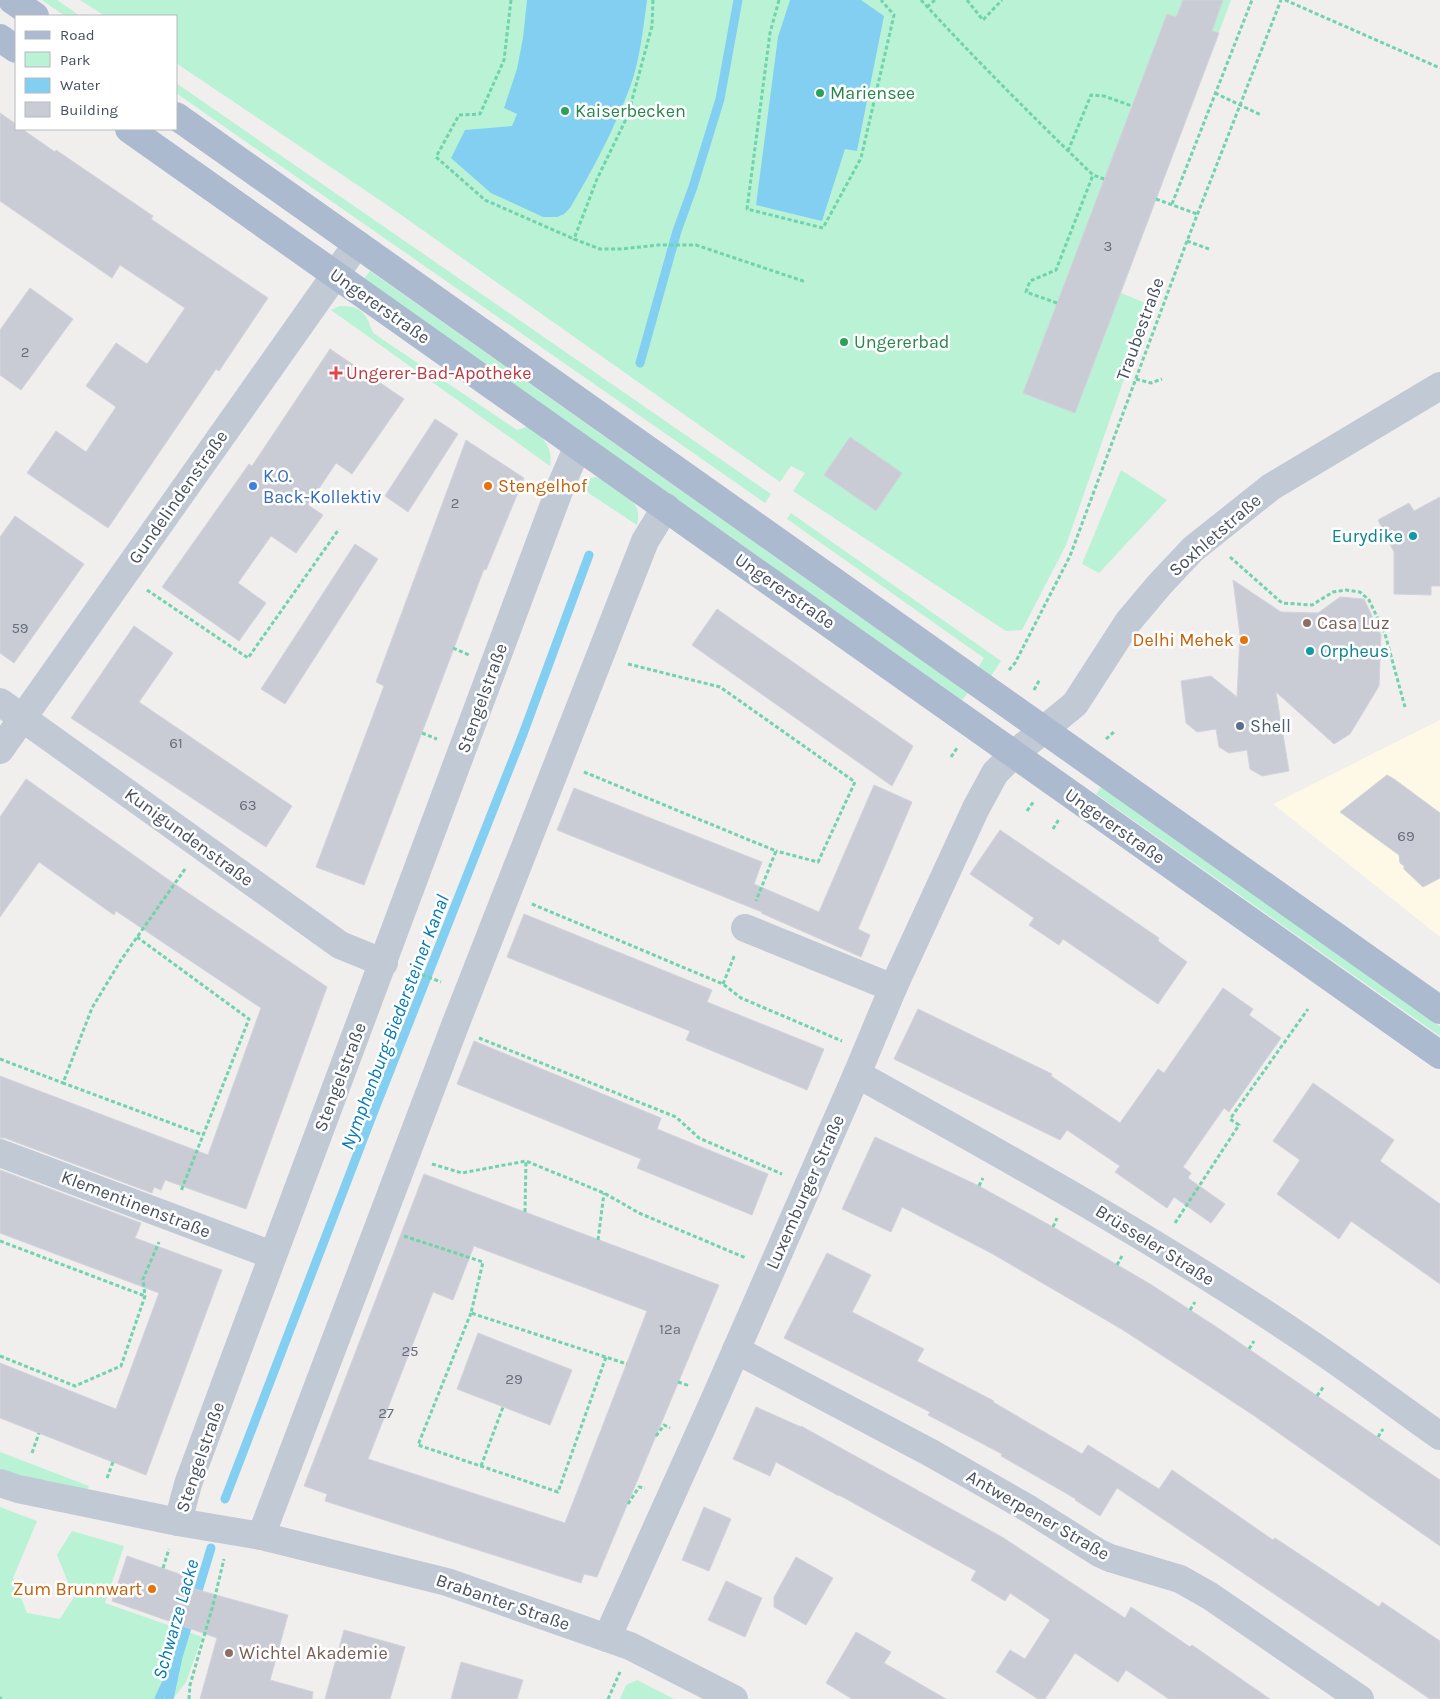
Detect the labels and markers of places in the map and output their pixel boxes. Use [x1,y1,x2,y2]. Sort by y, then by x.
place label: Mariensee [830,82,915,104]
marker: Mariensee [814,87,826,99]
place label: Kaiserbecken [575,100,686,122]
marker: Kaiserbecken [559,105,571,117]
place label: Ungererbad [854,331,950,353]
marker: Ungererbad [838,336,850,348]
place label: Ungerer-Bad-Apotheke [346,362,532,384]
marker: Ungerer-Bad-Apotheke [330,367,342,379]
place label: K.O. Back-Kollektiv [263,465,381,508]
place label: Stengelhof [498,475,588,497]
marker: K.O. Back-Kollektiv [247,480,259,492]
marker: Stengelhof [482,480,494,492]
place label: Eurydike [1332,525,1403,547]
marker: Eurydike [1407,530,1419,542]
place label: Casa Luz [1317,612,1389,634]
marker: Casa Luz [1301,617,1313,629]
place label: Delhi Mehek [1133,629,1234,651]
marker: Delhi Mehek [1238,634,1250,646]
place label: Orpheus [1320,640,1389,662]
marker: Orpheus [1304,645,1316,657]
place label: Shell [1250,715,1291,737]
marker: Shell [1234,720,1246,732]
place label: Zum Brunnwart [13,1578,142,1600]
marker: Zum Brunnwart [146,1583,158,1595]
place label: Wichtel Akademie [239,1642,388,1664]
marker: Wichtel Akademie [223,1647,235,1659]

